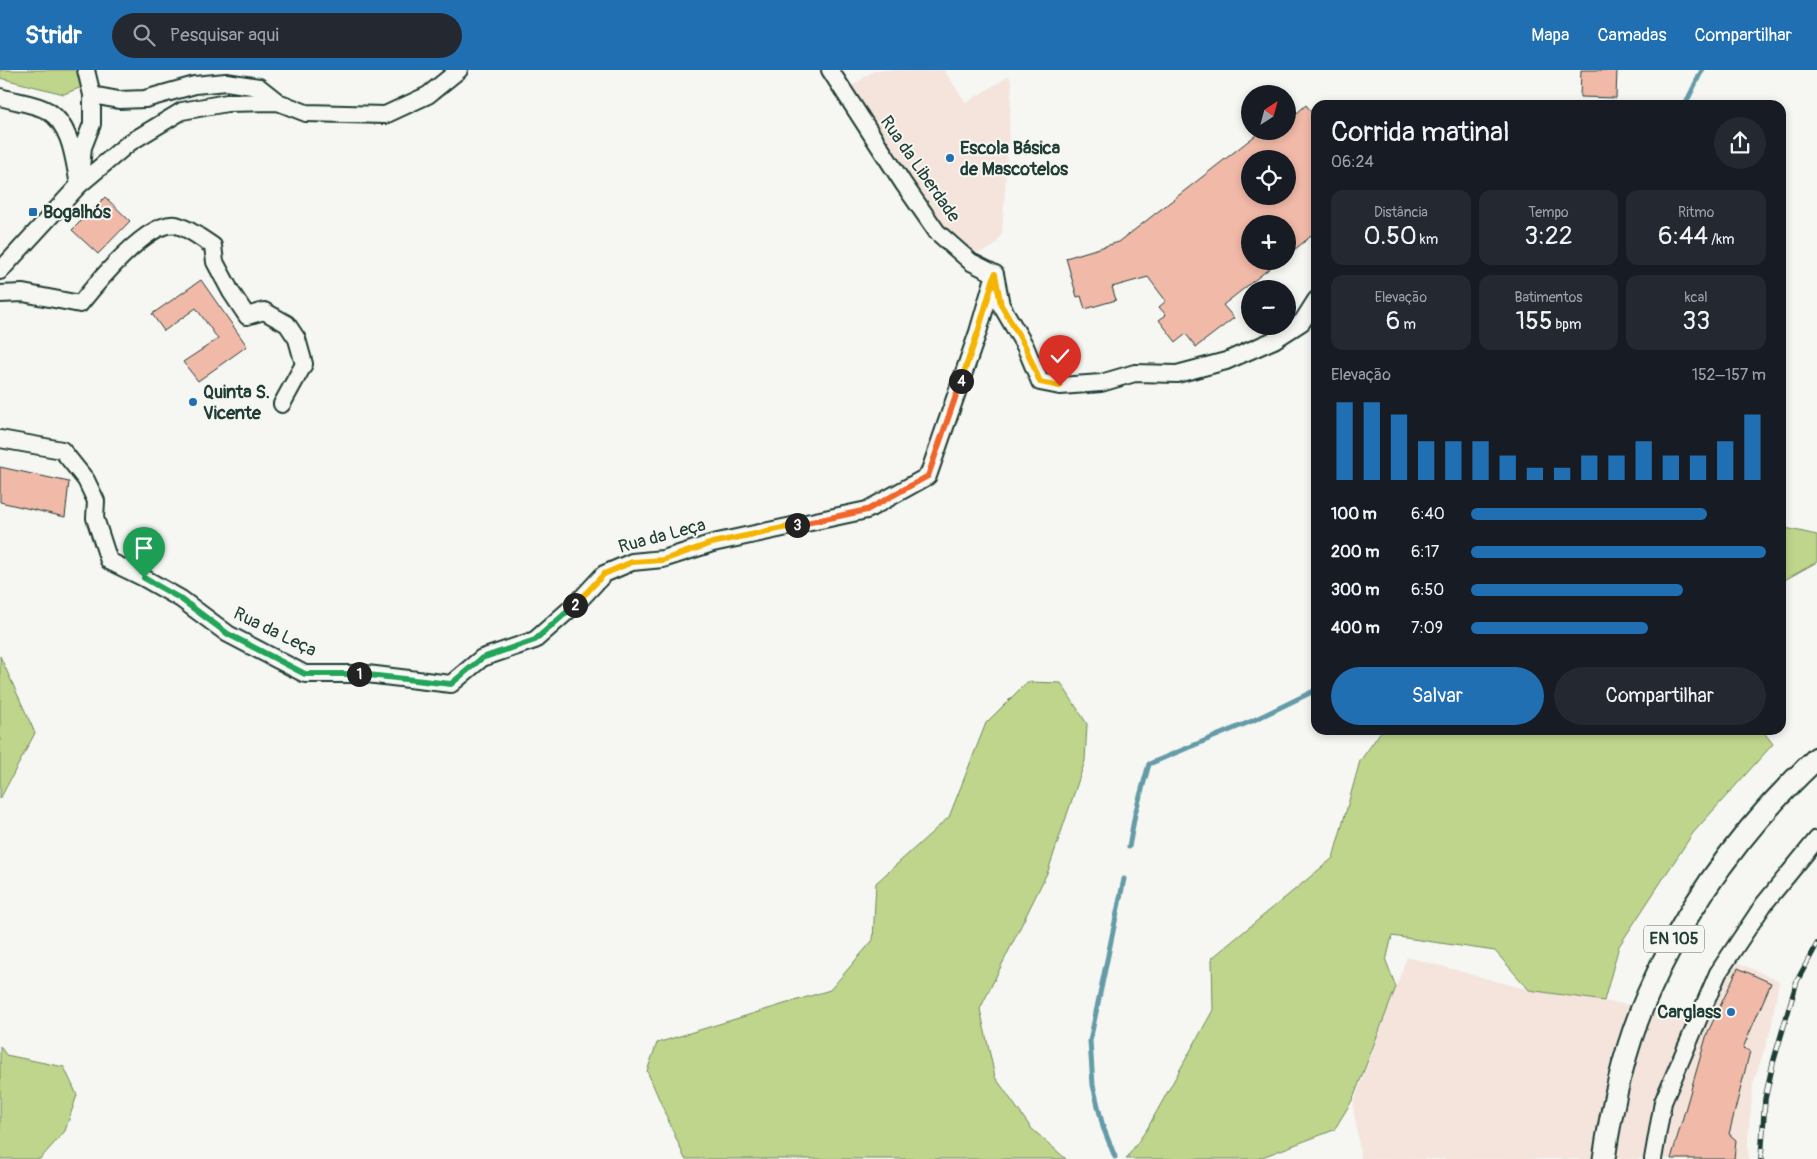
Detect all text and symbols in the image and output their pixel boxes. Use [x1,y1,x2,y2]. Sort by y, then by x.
search box [112,13,462,58]
text: Stridr [25,21,82,50]
icon: search [130,21,158,49]
text: Pesquisar aqui [170,23,279,47]
text: Mapa [1531,24,1569,47]
text: Camadas [1597,24,1667,47]
text: Compartilhar [1695,24,1792,47]
north arrow [1241,85,1296,140]
map controls [1241,85,1296,335]
street label: Rua da Liberdade [875,111,965,227]
text: Corrida matinal [1331,115,1510,150]
button: share [1714,117,1766,169]
place label: Escola Básica de Mascotelos [960,137,1069,181]
button: locate [1241,150,1296,205]
marker: Escola Básica de Mascotelos [944,152,956,164]
text: 06:24 [1331,152,1374,172]
place label: Bogalhós [43,201,112,224]
text: Distância [1374,204,1428,221]
text: Tempo [1528,204,1569,221]
text: Ritmo [1678,204,1714,221]
marker: Bogalhós [27,206,39,218]
button: + [1241,215,1296,270]
text: 0.50 [1364,221,1417,252]
text: 3:22 [1524,221,1573,252]
text: 6:44 [1658,221,1708,252]
text: km [1417,231,1438,248]
text: /km [1708,231,1734,248]
button: − [1241,280,1296,335]
text: Elevação [1375,289,1427,306]
text: Batimentos [1514,289,1583,306]
text: kcal [1685,289,1708,306]
text: 6 [1386,306,1400,337]
text: 155 [1516,306,1552,337]
text: 33 [1682,306,1710,337]
text: m [1400,316,1416,333]
text: bpm [1552,316,1581,333]
pin [1039,335,1081,386]
icon: check [1046,342,1074,370]
text: Elevação [1331,365,1391,385]
text: 152–157 m [1692,365,1766,385]
pin: 4 [948,368,974,394]
text: 4 [957,373,966,390]
place label: Quinta S. Vicente [203,381,270,425]
marker: Quinta S. Vicente [187,396,199,408]
text: 100 m [1331,504,1377,524]
text: 6:40 [1411,504,1445,524]
pin: 3 [784,512,810,538]
street label: Rua da Leça [616,513,708,559]
text: 3 [794,517,801,534]
pin [123,527,165,578]
icon: arrive [130,534,158,562]
text: 200 m [1331,542,1379,562]
text: 6:17 [1411,542,1439,562]
text: 300 m [1331,580,1379,600]
text: 6:50 [1411,580,1444,600]
pin: 2 [562,592,588,618]
text: 2 [572,597,579,614]
street label: Rua da Leça [230,602,320,662]
text: 400 m [1331,618,1380,638]
text: 7:09 [1411,618,1443,638]
pin: 1 [346,662,372,686]
text: 1 [357,666,362,683]
button: Salvar [1331,667,1544,725]
button: Compartilhar [1554,667,1766,725]
road number: EN 105 [1644,926,1704,952]
place label: Carglass [1657,1001,1722,1024]
marker: Carglass [1725,1006,1737,1018]

